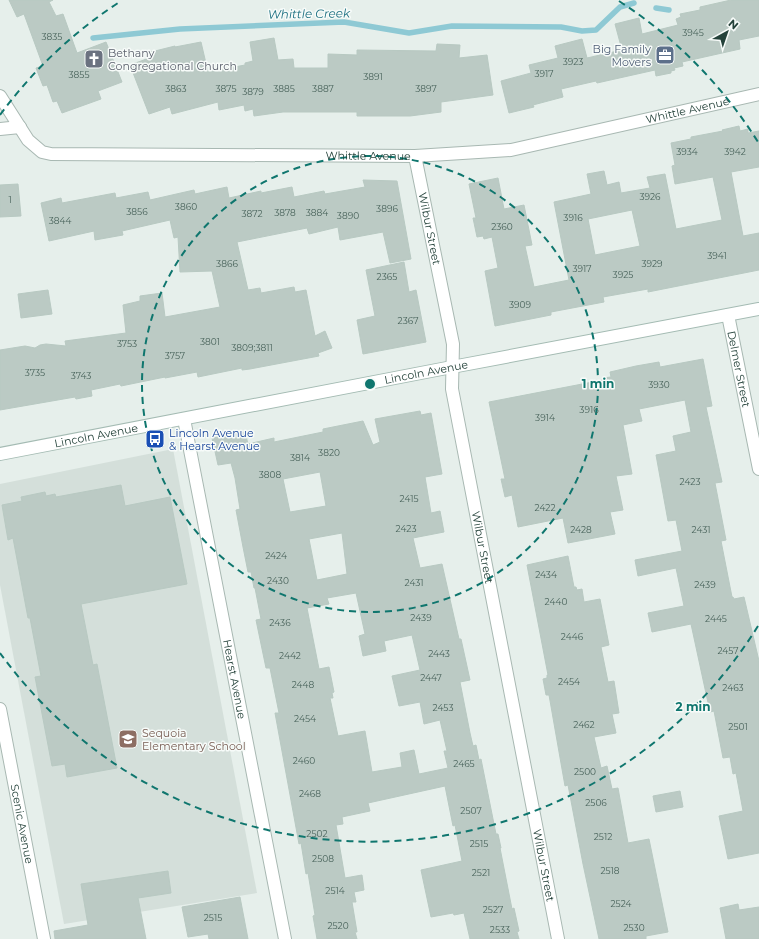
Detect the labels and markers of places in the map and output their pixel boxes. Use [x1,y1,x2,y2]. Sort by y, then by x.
place label: Big Family Movers [593,42,652,69]
office icon: Big Family Movers [654,44,676,66]
place label: Bethany Congregational Church [108,46,237,73]
church icon: Bethany Congregational Church [83,48,105,70]
centre of rings [363,377,377,391]
place label: Lincoln Avenue & Hearst Avenue [169,426,260,453]
bus stop icon: Lincoln Avenue & Hearst Avenue [144,428,166,450]
place label: Sequoia Elementary School [142,726,246,753]
school or university icon: Sequoia Elementary School [117,728,139,750]

